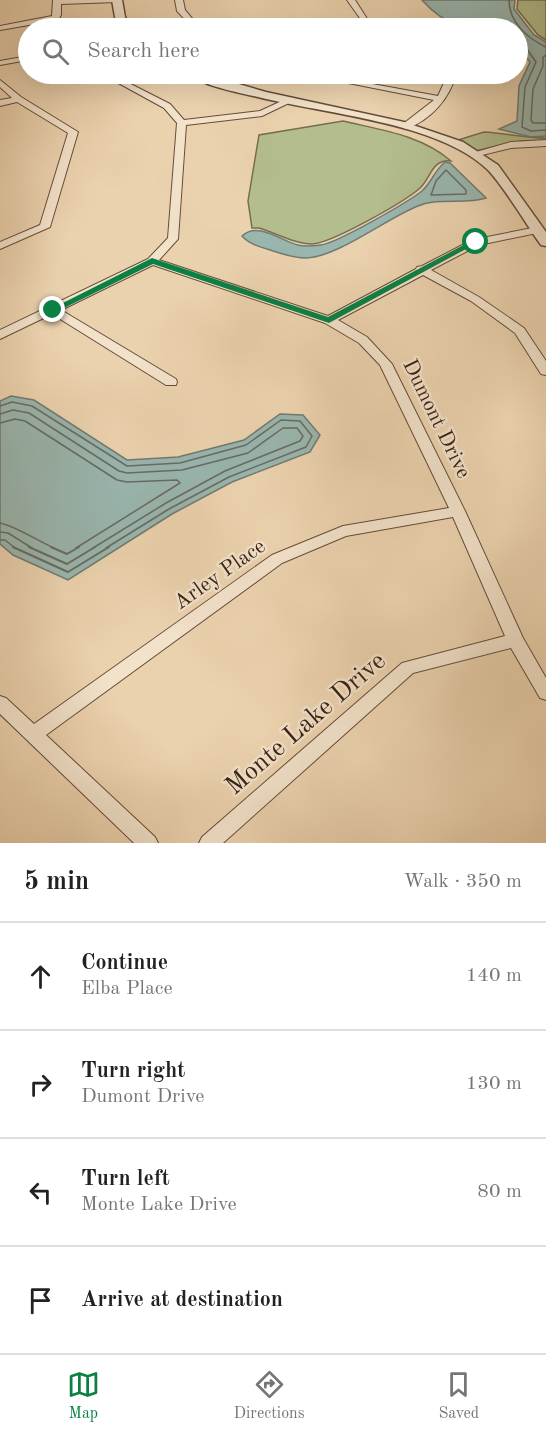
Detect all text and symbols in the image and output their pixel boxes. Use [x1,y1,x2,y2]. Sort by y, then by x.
search box [18,18,528,84]
icon: search [39,35,72,68]
text: Search here [87,40,200,62]
route start [462,228,488,254]
route end [39,296,65,322]
street label: Dumont Drive [398,356,474,482]
street label: Arley Place [171,536,269,614]
street label: Monte Lake Drive [221,648,391,800]
text: 5 min [24,869,89,895]
text: Walk · 350 m [403,872,522,892]
text: Continue [81,952,168,974]
icon: ahead [24,960,57,993]
text: 140 m [466,966,522,986]
text: Elba Place [81,979,173,999]
text: Turn right [81,1060,185,1082]
icon: right [24,1068,57,1101]
text: 130 m [466,1074,522,1094]
text: Dumont Drive [81,1087,205,1107]
text: Turn left [81,1168,170,1190]
icon: left [24,1176,57,1209]
text: 80 m [477,1182,522,1202]
text: Monte Lake Drive [81,1195,237,1215]
icon: arrive [24,1284,57,1317]
text: Arrive at destination [81,1289,283,1311]
tab: Map [67,1368,100,1424]
tab: Directions [234,1368,305,1424]
tab: Saved [438,1368,479,1424]

